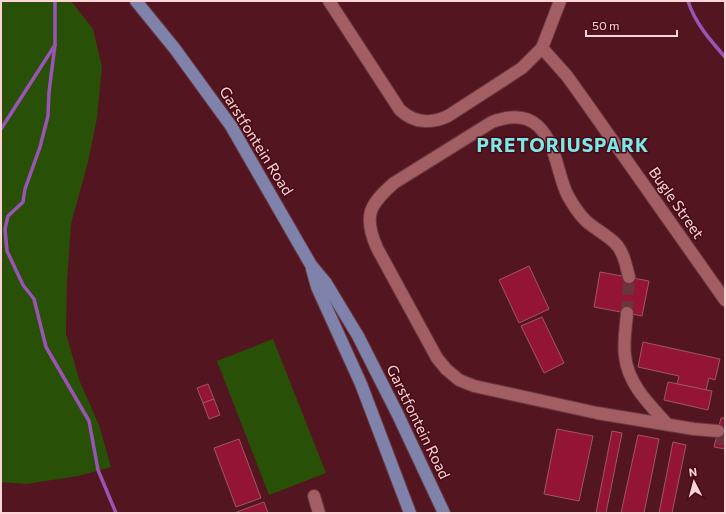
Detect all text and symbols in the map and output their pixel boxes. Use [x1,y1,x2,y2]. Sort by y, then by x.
scale bar [586,12,677,38]
text: 50 m [592,18,620,32]
street label: Garstfontein Road [216,83,298,198]
district label: PRETORIUSPARK [477,133,649,156]
street label: Bugle Street [646,163,708,242]
street label: Garstfontein Road [383,361,454,482]
north arrow [674,462,714,502]
text: N [688,465,698,478]

